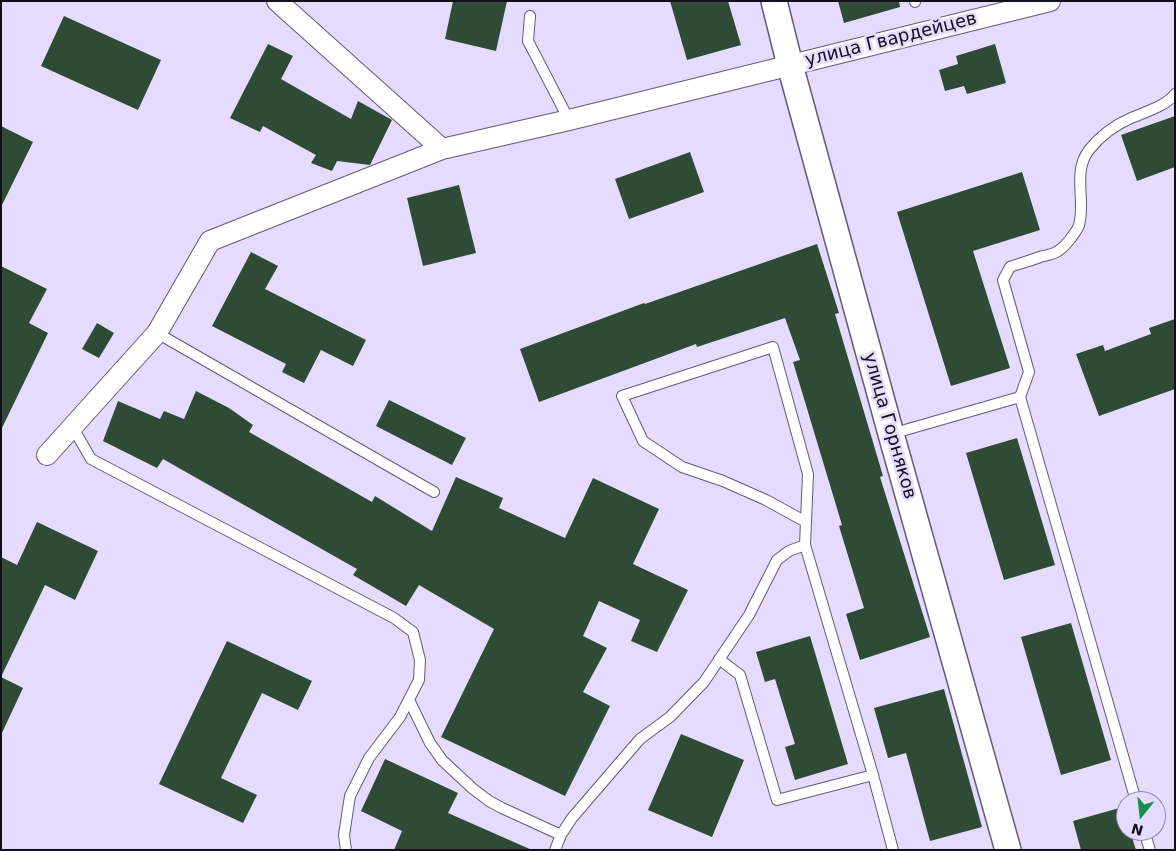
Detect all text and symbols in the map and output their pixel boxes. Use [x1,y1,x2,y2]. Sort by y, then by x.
street label: улица Гвардейцев [803,8,979,72]
street label: улица Горняков [858,350,920,502]
north arrow [1116,791,1166,841]
text: N [1129,820,1145,839]

